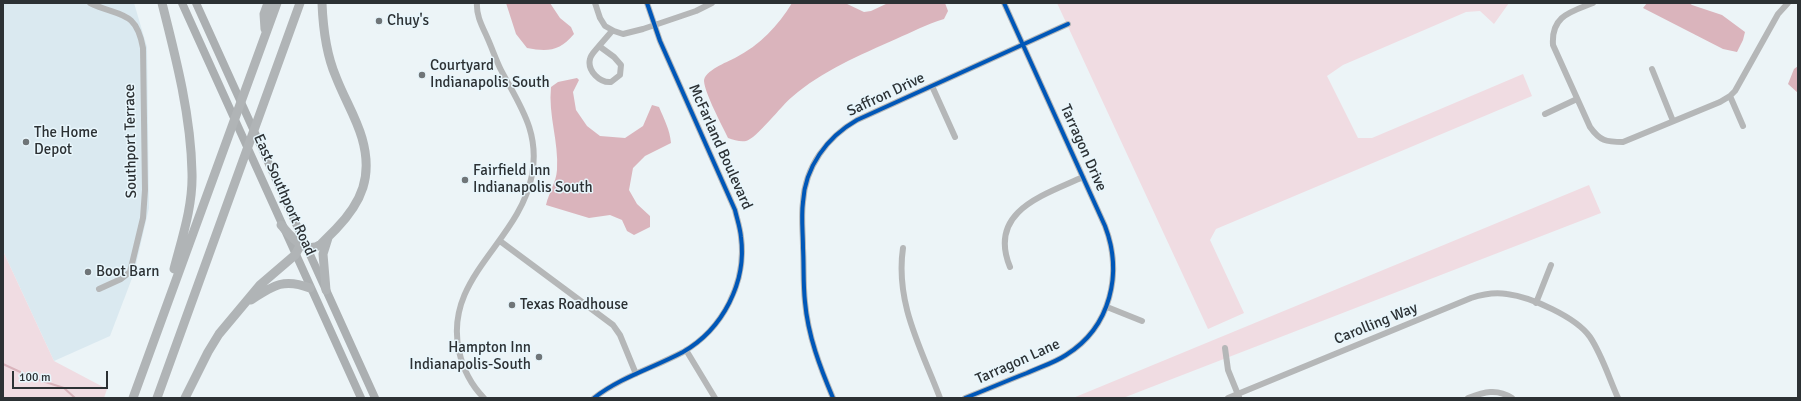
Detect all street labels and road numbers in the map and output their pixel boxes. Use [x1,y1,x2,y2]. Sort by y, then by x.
street label: Saffron Drive [844,69,928,121]
street label: McFarland Boulevard [684,81,756,213]
street label: Southport Terrace [121,84,141,198]
street label: Tarragon Drive [1056,102,1110,194]
street label: East Southport Road [249,131,319,259]
street label: Carolling Way [1332,299,1420,349]
street label: Tarragon Lane [973,335,1063,389]

